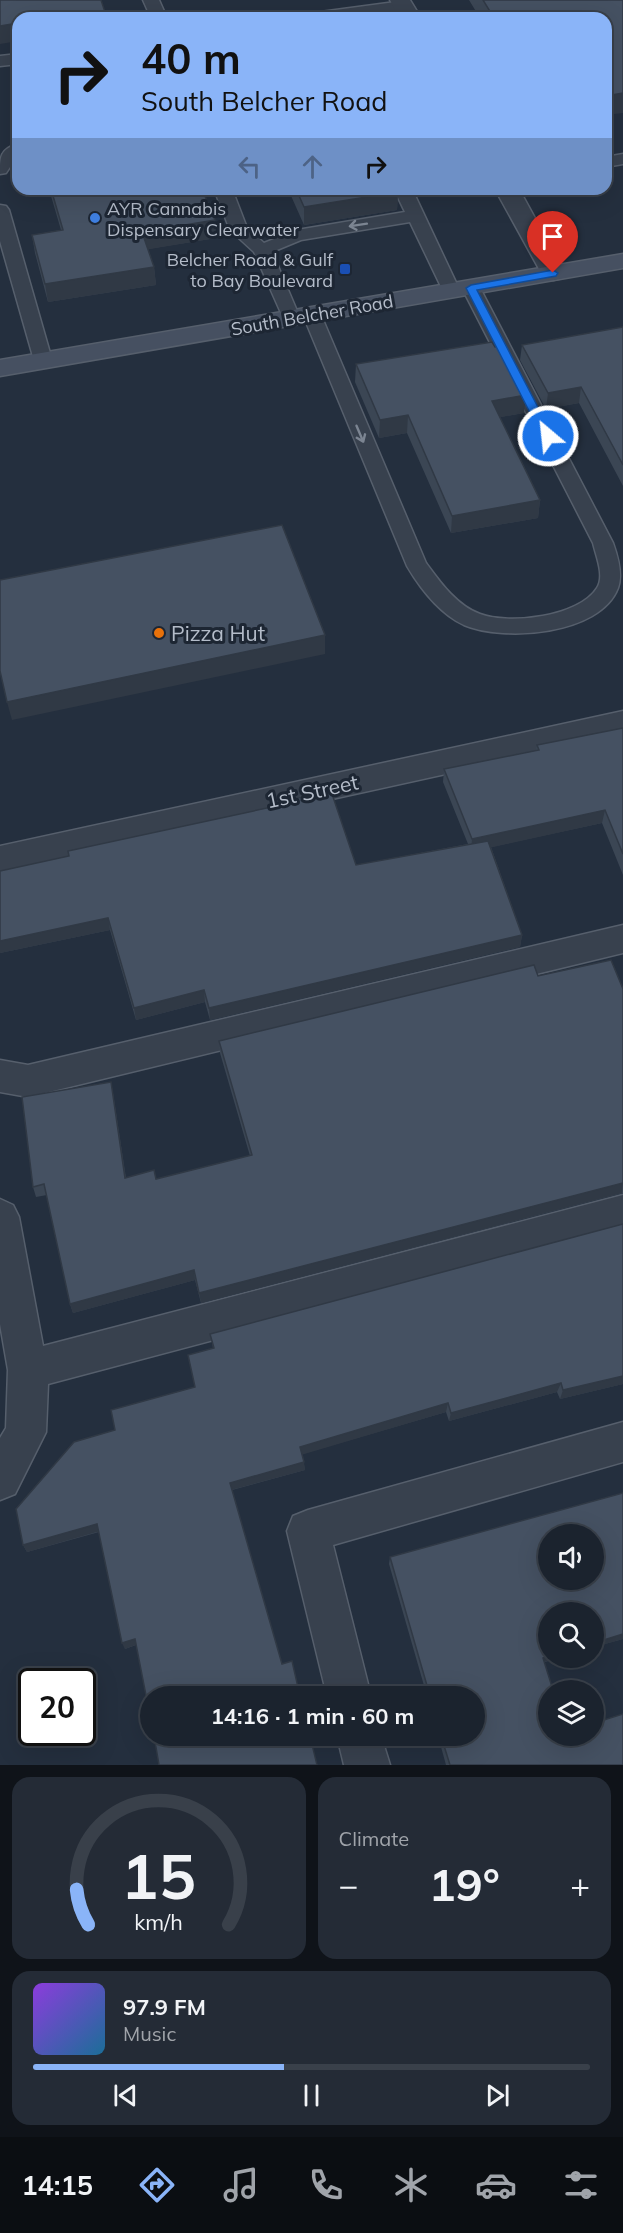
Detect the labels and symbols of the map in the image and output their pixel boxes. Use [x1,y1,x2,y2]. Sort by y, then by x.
place label: AYR Cannabis Dispensary Clearwater [107,197,299,241]
marker: AYR Cannabis Dispensary Clearwater [88,211,102,225]
pin [527,211,578,273]
one-way arrow [349,220,368,231]
place label: Belcher Road & Gulf to Bay Boulevard [167,248,334,292]
marker: Belcher Road & Gulf to Bay Boulevard [338,262,352,276]
street label: South Belcher Road [229,289,395,341]
position arrow [516,404,580,468]
one-way arrow [355,425,366,443]
place label: Pizza Hut [171,620,265,646]
marker: Pizza Hut [152,626,166,640]
street label: 1st Street [263,769,361,813]
speed limit sign: 20 [18,1668,96,1746]

